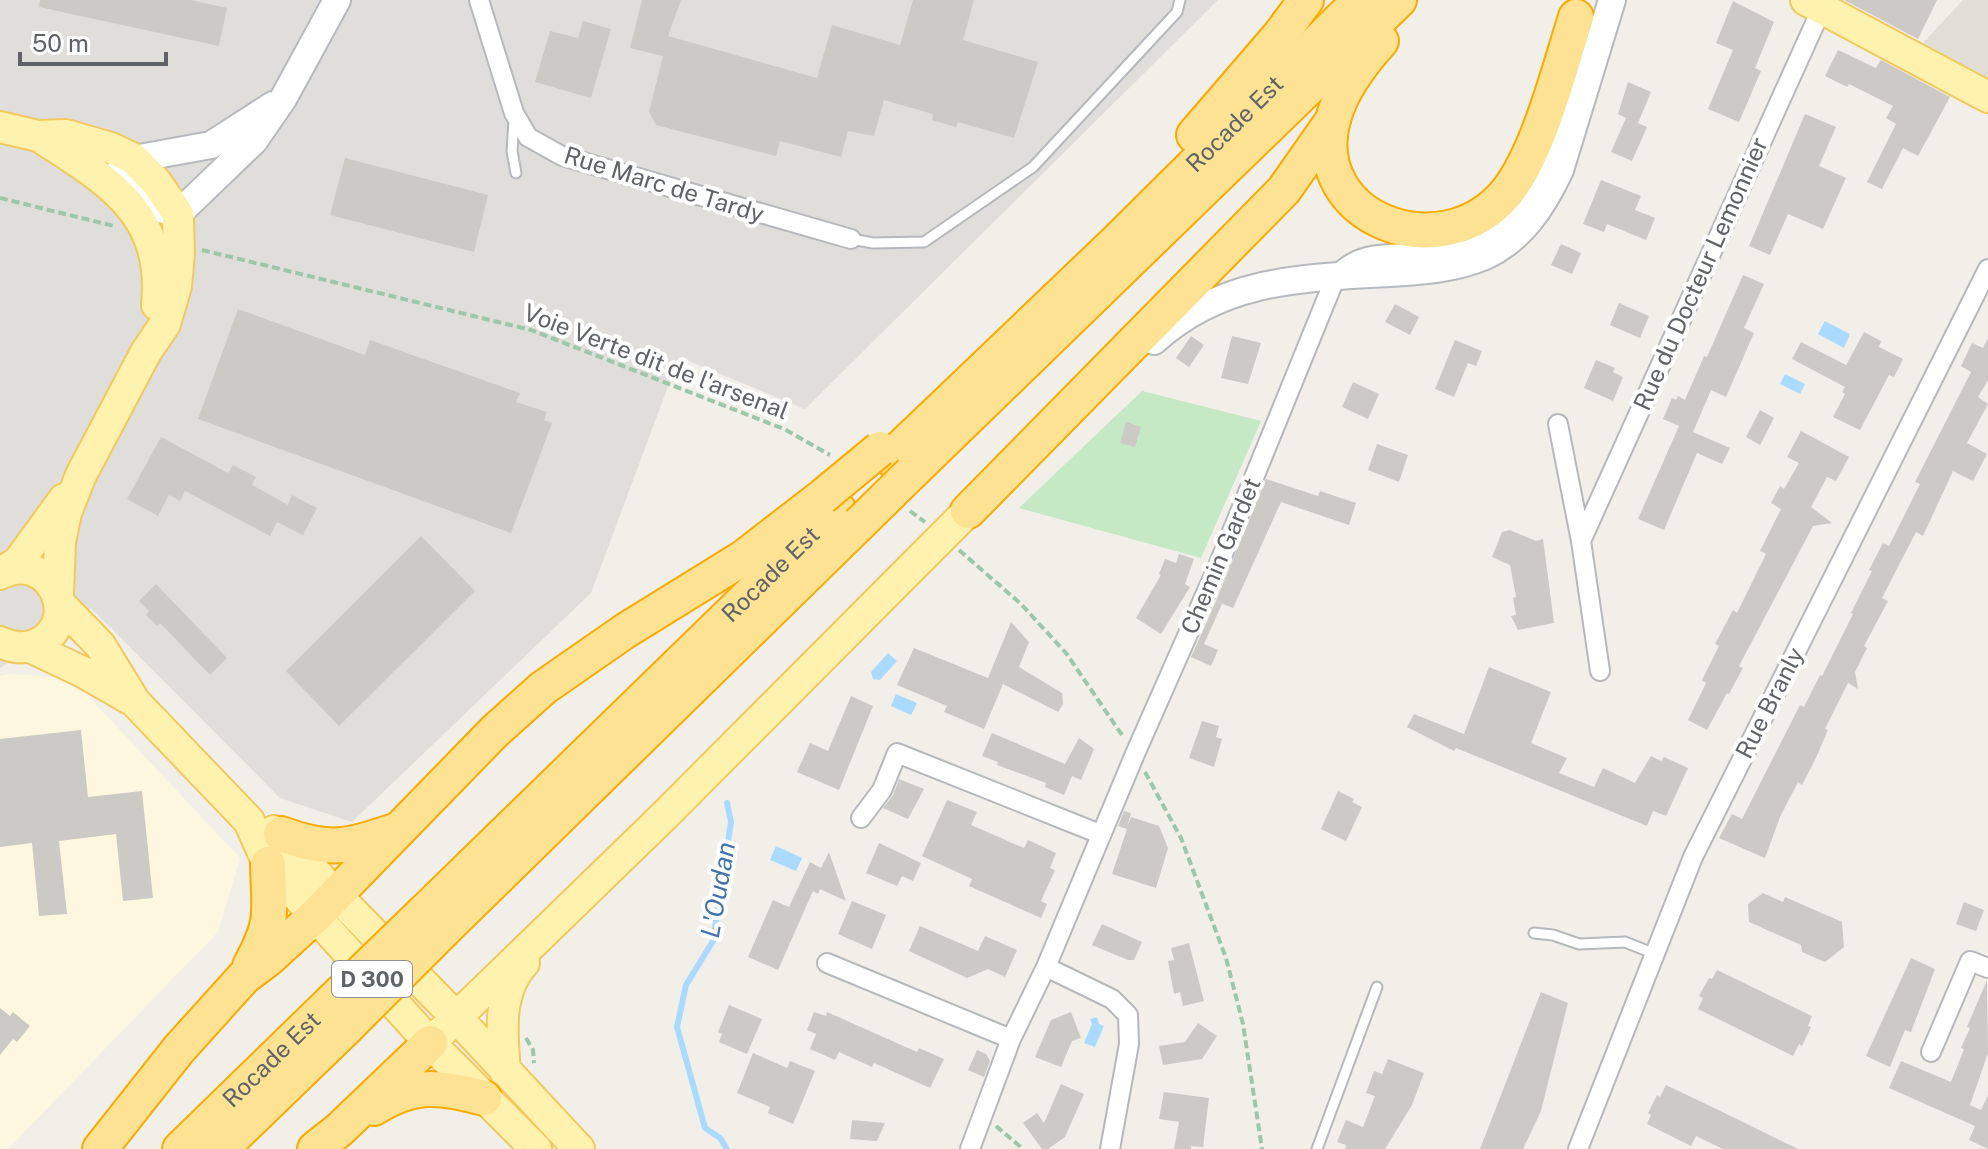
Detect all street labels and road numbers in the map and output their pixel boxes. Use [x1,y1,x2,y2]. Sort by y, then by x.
street label: Rocade Est [1180,69,1288,177]
street label: Rue du Docteur Lemonnier [1627,133,1773,414]
street label: Rue Marc de Tardy [561,140,768,228]
street label: Voie Verte dit de l'arsenal [520,298,793,425]
street label: Chemin Gardet [1175,473,1266,638]
street label: Rocade Est [716,520,825,627]
street label: Rue Branly [1729,642,1809,763]
road number: D 300 [332,961,412,997]
street label: Rocade Est [216,1005,326,1113]

